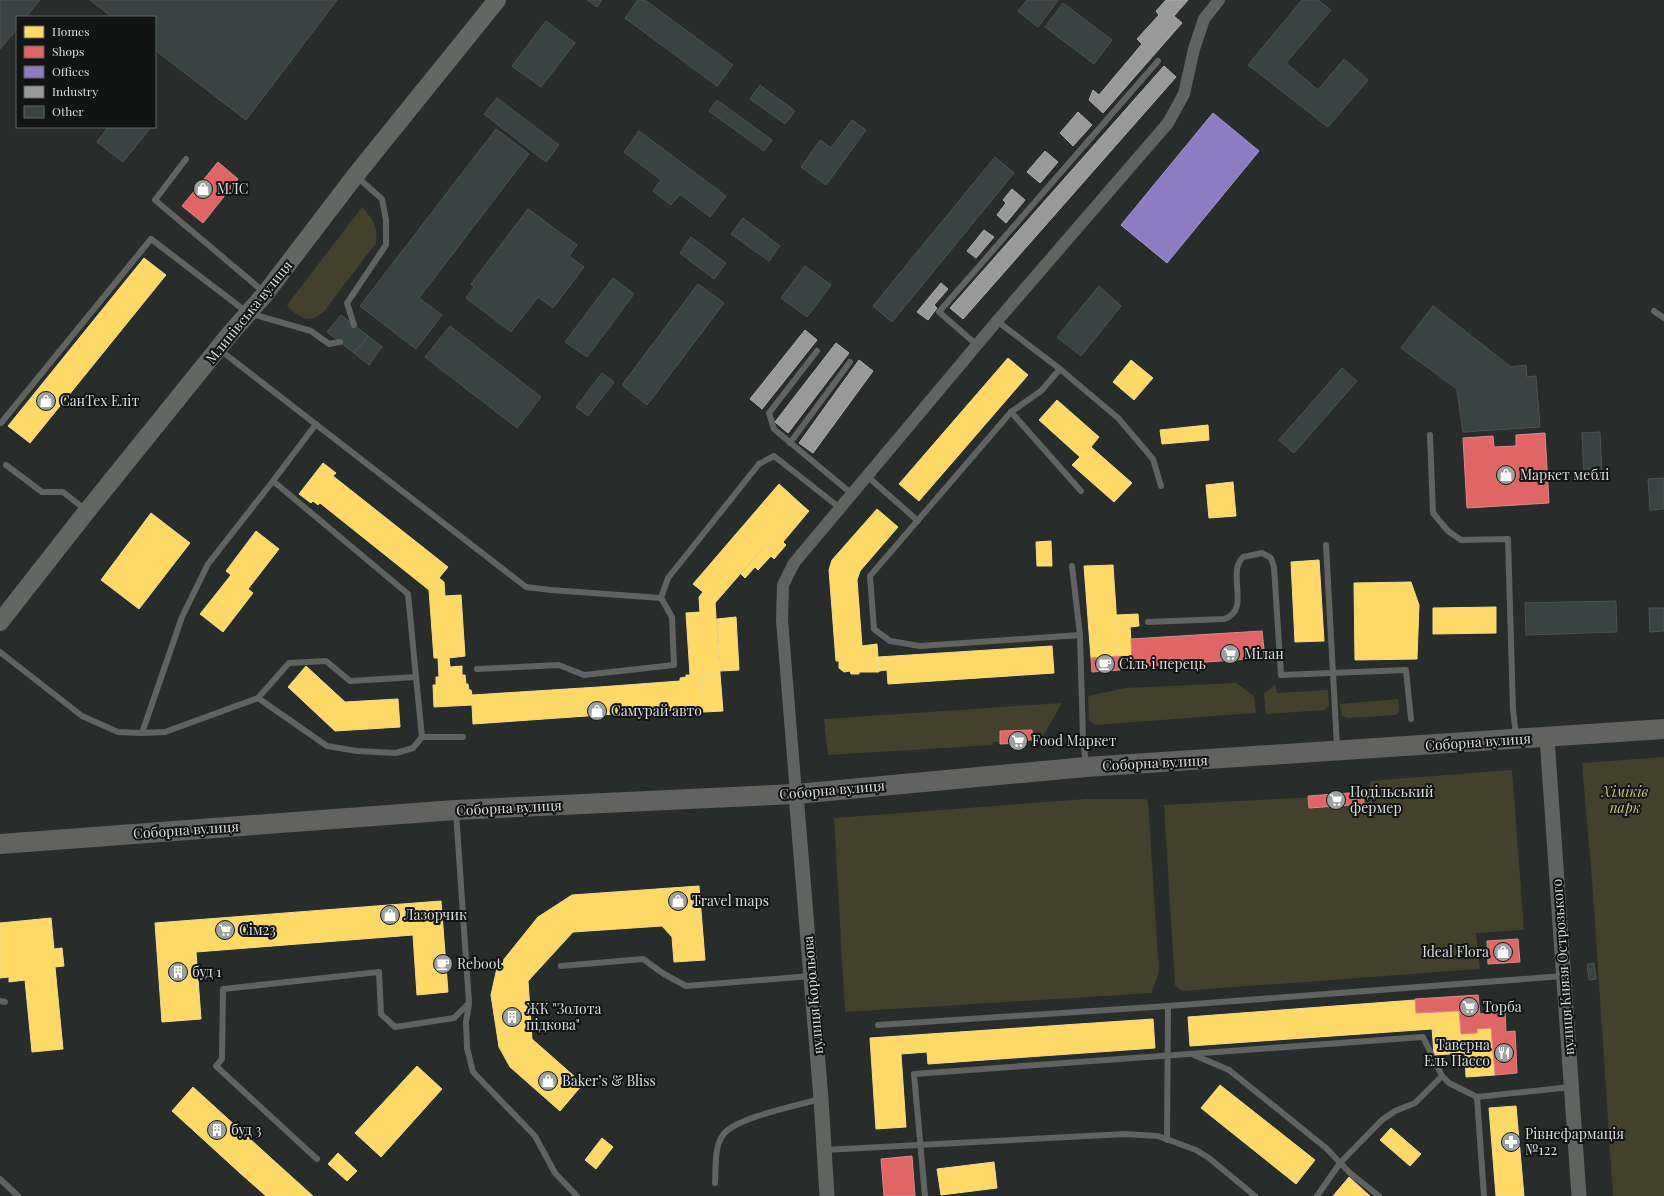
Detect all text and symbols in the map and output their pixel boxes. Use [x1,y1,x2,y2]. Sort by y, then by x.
legend [16,16,156,128]
text: Homes [52,23,90,39]
text: Shops [52,43,84,59]
text: Offices [52,63,89,79]
text: Industry [52,83,98,99]
text: Other [52,103,84,119]
shop icon: МЛС [192,178,214,200]
place label: МЛС [217,179,248,198]
street label: Млинівська вулиця [201,256,296,367]
shop icon: СанТех Еліт [35,390,57,412]
place label: СанТех Еліт [60,391,139,410]
shop icon: Маркет меблі [1495,464,1517,486]
place label: Маркет меблі [1520,465,1609,484]
supermarket icon: Мілан [1219,643,1241,665]
place label: Мілан [1244,644,1284,663]
cafe icon: Сіль і перець [1094,653,1116,675]
place label: Сіль і перець [1119,654,1206,673]
shop icon: Самурай авто [586,700,608,722]
place label: Самурай авто [611,701,702,720]
street label: Соборна вулиця [1425,728,1532,755]
supermarket icon: Food Маркет [1007,730,1029,752]
place label: Food Маркет [1032,731,1117,750]
street label: Соборна вулиця [1102,750,1209,775]
street label: Соборна вулиця [778,775,886,804]
place label: Подільський фермер [1350,782,1434,817]
park label: Хіміків парк [1601,782,1648,817]
supermarket icon: Подільський фермер [1325,789,1347,811]
street label: Соборна вулиця [456,795,563,820]
street label: Соборна вулиця [133,816,240,843]
street label: вулиця Князя Острозького [1547,878,1578,1056]
shop icon: Travel maps [667,890,689,912]
place label: Travel maps [692,891,769,910]
shop icon: Лазорчик [379,904,401,926]
place label: Лазорчик [403,905,467,924]
supermarket icon: Сім23 [214,919,236,941]
place label: Сім23 [239,920,276,939]
street label: вулиця Корольова [798,935,827,1055]
shop icon: Ideal Flora [1492,941,1514,963]
place label: Ideal Flora [1422,942,1489,961]
cafe icon: Reboot [432,953,454,975]
place label: Reboot [457,954,502,973]
building icon: буд 1 [167,961,189,983]
place label: буд 1 [192,962,222,981]
supermarket icon: Торба [1458,996,1480,1018]
place label: Торба [1483,997,1522,1016]
place label: ЖК "Золота підкова" [526,999,601,1034]
building icon: ЖК "Золота підкова" [501,1006,523,1028]
place label: Таверна Ель Пассо [1424,1035,1490,1070]
restaurant icon: Таверна Ель Пассо [1493,1042,1515,1064]
shop icon: Bakerʼs & Bliss [537,1070,559,1092]
place label: Bakerʼs & Bliss [562,1071,656,1090]
building icon: буд 3 [206,1119,228,1141]
place label: буд 3 [231,1120,262,1139]
place label: Рівнефармація №122 [1525,1124,1624,1159]
pharmacy icon: Рівнефармація №122 [1500,1131,1522,1153]

